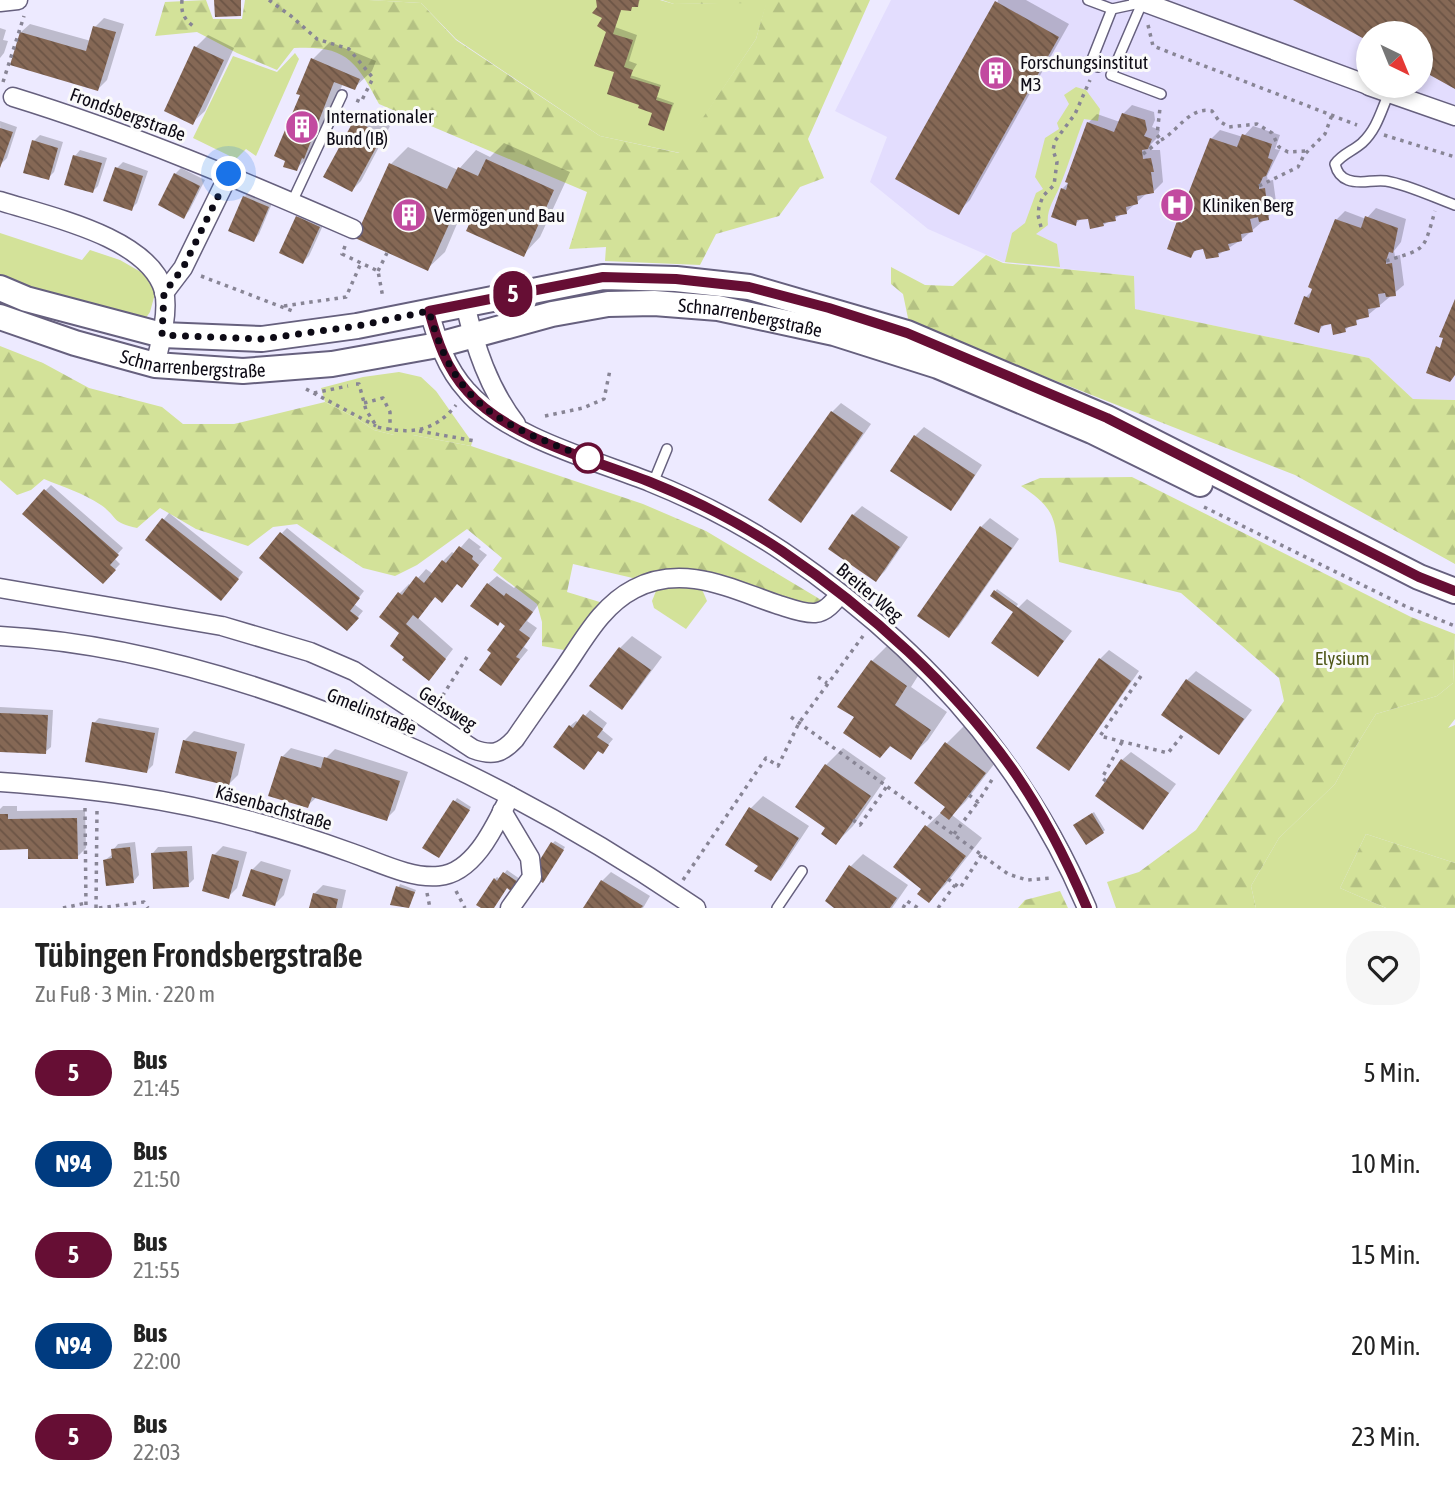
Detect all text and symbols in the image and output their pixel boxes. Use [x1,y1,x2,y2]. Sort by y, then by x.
north arrow [1356,21,1433,98]
map controls [1356,21,1433,98]
place label: Forschungsinstitut M3 [1020,51,1148,95]
building icon: Forschungsinstitut M3 [977,54,1015,92]
street label: Frondsbergstraße [67,83,189,145]
place label: Internationaler Bund (IB) [326,105,434,149]
building icon: Internationaler Bund (IB) [283,108,321,146]
your location [211,156,246,191]
hospital icon: Kliniken Berg [1158,186,1196,224]
place label: Kliniken Berg [1202,194,1294,216]
building icon: Vermögen und Bau [390,196,428,234]
place label: Vermögen und Bau [434,204,565,226]
line badge: 5 [490,271,536,317]
text: 5 [507,280,519,307]
street label: Schnarrenbergstraße [677,294,824,341]
street label: Schnarrenbergstraße [118,345,266,382]
unlabelled marker [573,443,603,473]
street label: Breiter Weg [832,558,908,627]
park label: Elysium [1315,647,1369,669]
street label: Geissweg [415,681,482,735]
street label: Gmelinstraße [324,683,420,739]
street label: Käsenbachstraße [213,780,335,834]
button: heart [1346,931,1420,1005]
text: Tübingen Frondsbergstraße [35,936,363,974]
text: Zu Fuß · 3 Min. · 220 m [35,981,215,1007]
text: Bus [133,1045,167,1075]
text: 5 Min. [1364,1058,1420,1088]
text: 5 [68,1059,79,1086]
text: 21:45 [133,1075,180,1101]
text: Bus [133,1136,167,1166]
text: 10 Min. [1351,1149,1420,1179]
text: N94 [55,1150,92,1177]
text: 21:50 [133,1166,180,1192]
text: Bus [133,1227,167,1257]
text: 15 Min. [1351,1240,1420,1270]
text: 5 [68,1241,79,1268]
text: 21:55 [133,1257,180,1283]
text: Bus [133,1318,167,1348]
text: 20 Min. [1351,1331,1420,1361]
text: N94 [55,1332,92,1359]
text: 22:00 [133,1348,181,1374]
text: Bus [133,1409,167,1439]
text: 23 Min. [1351,1422,1420,1452]
text: 5 [68,1423,79,1450]
text: 22:03 [133,1439,181,1465]

